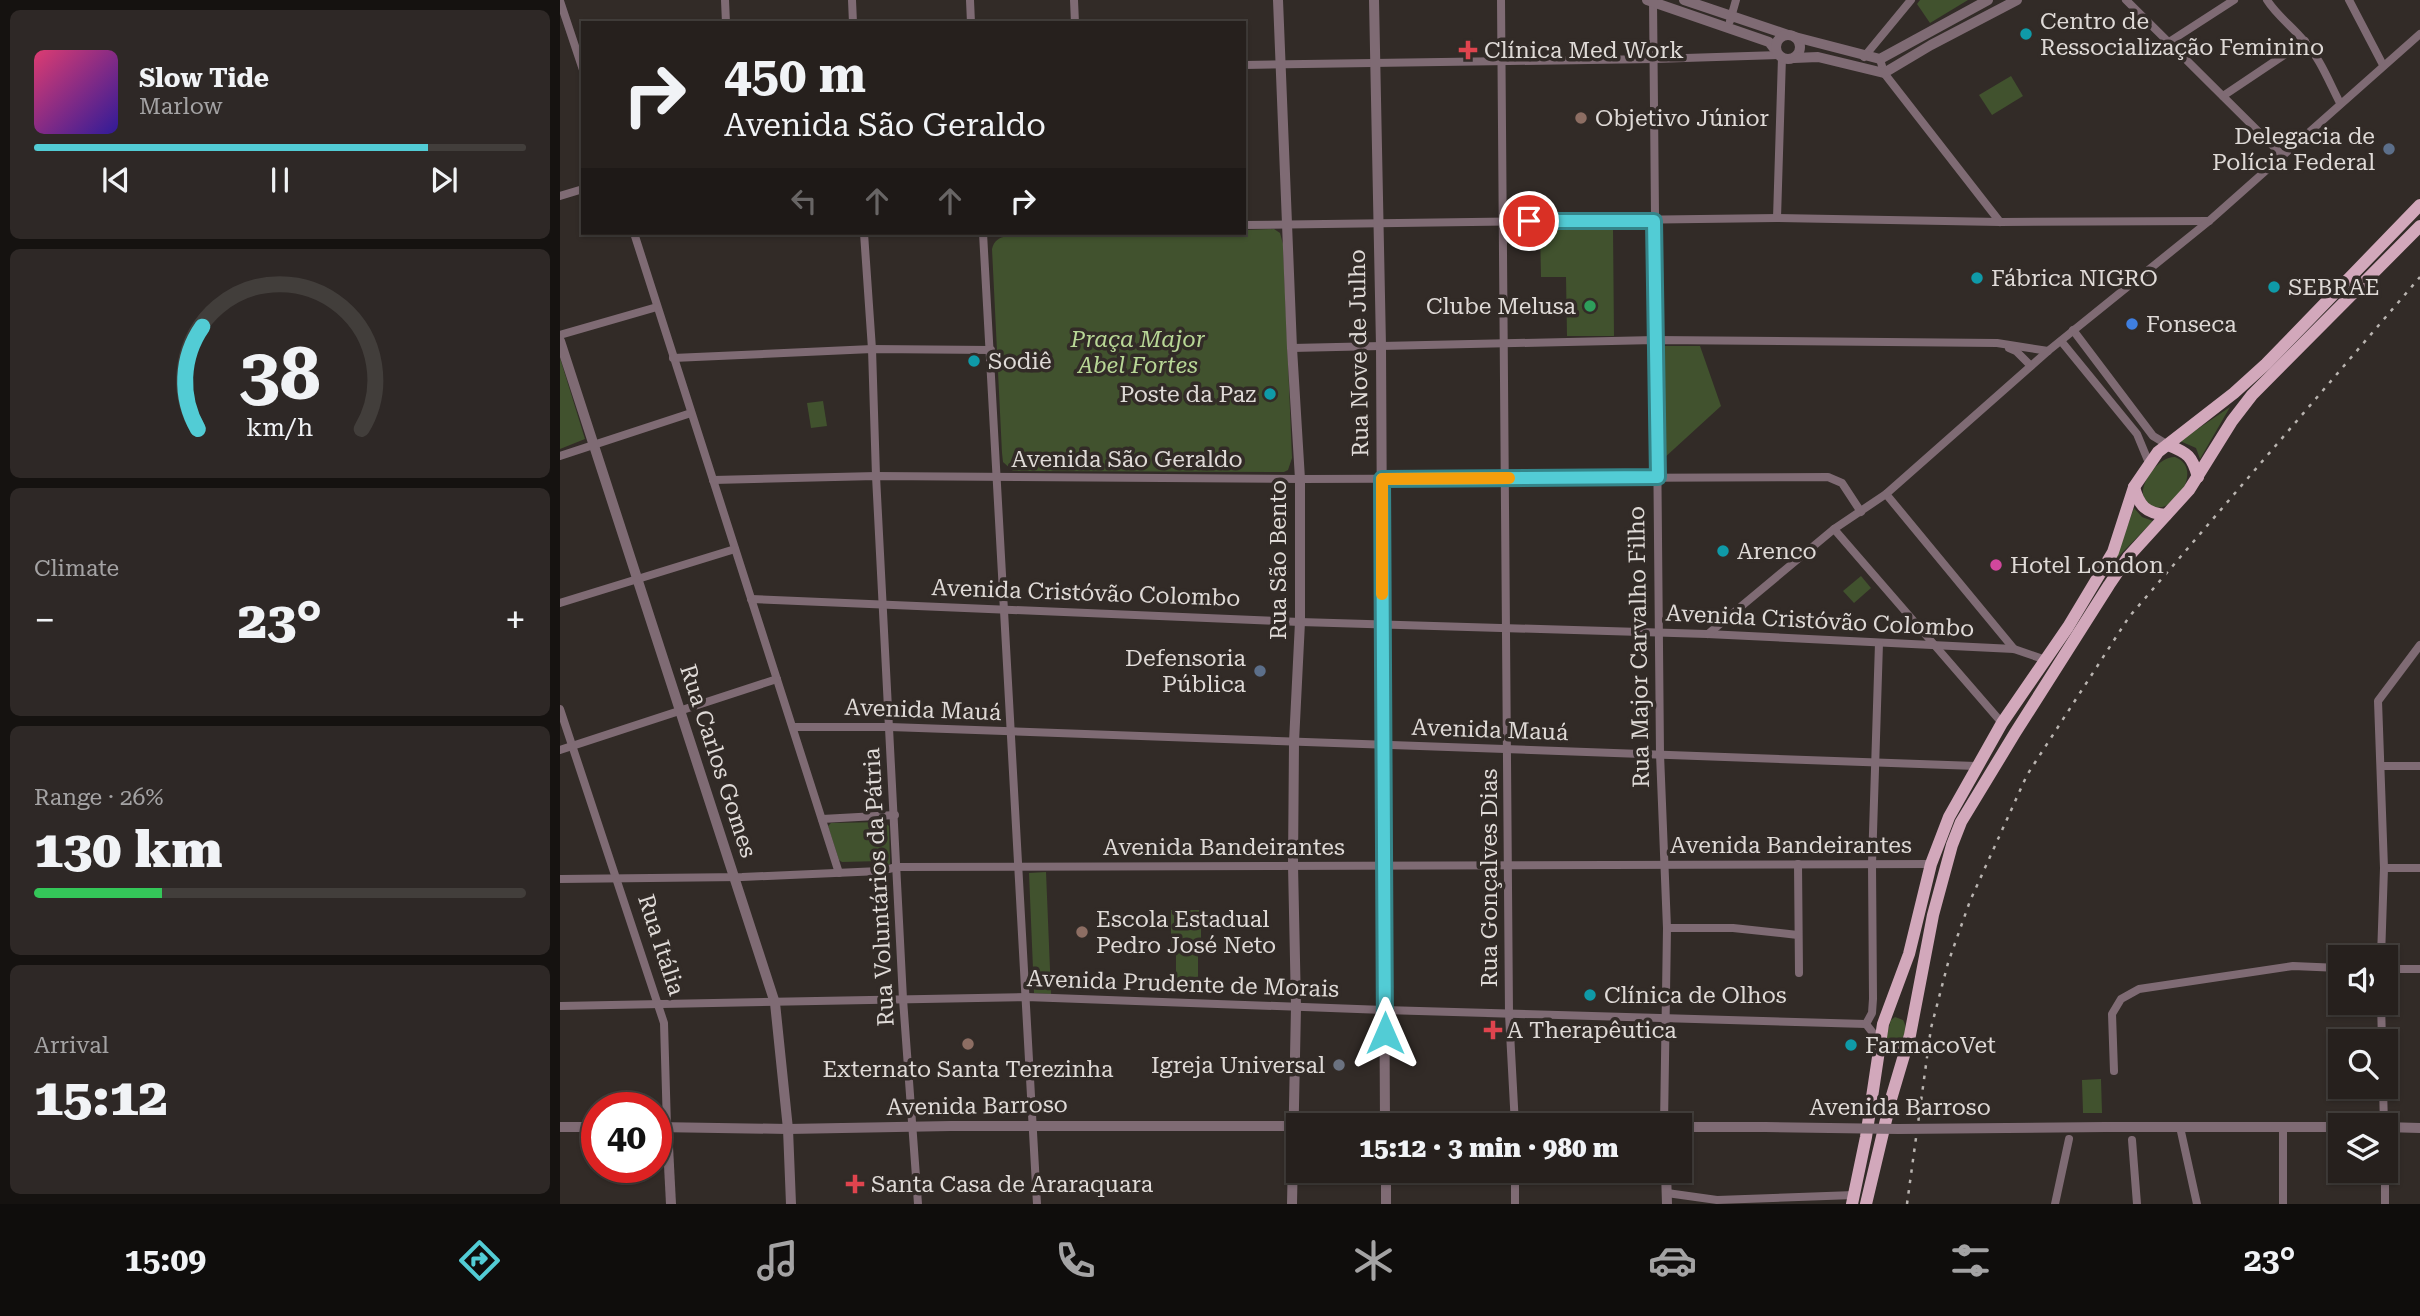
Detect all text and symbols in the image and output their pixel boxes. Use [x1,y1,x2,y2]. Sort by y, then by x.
place label: Centro de Ressocialização Feminino [2040,8,2324,61]
marker: Centro de Ressocialização Feminino [2018,26,2034,42]
place label: Clínica Med Work [1484,37,1684,64]
marker: Clínica Med Work [1458,40,1478,60]
text: 450 m [724,47,866,104]
icon: right [609,49,700,140]
text: Slow Tide [139,63,269,93]
text: Marlow [139,93,222,120]
place label: Objetivo Júnior [1595,105,1769,132]
text: Avenida São Geraldo [724,106,1046,144]
marker: Objetivo Júnior [1573,110,1589,126]
place label: Delegacia de Polícia Federal [2212,123,2375,176]
marker: Delegacia de Polícia Federal [2381,141,2397,157]
icon: previous [97,161,135,199]
icon: pause [261,161,299,199]
icon: next [425,161,463,199]
icon: left [785,182,823,220]
icon: ahead [858,182,896,220]
icon: ahead [931,182,969,220]
icon: right [1004,182,1042,220]
pin [1499,191,1559,251]
icon: arrive [1510,202,1548,240]
street label: Rua Nove de Julho [1344,249,1374,457]
place label: Fábrica NIGRO [1991,265,2158,292]
marker: Fábrica NIGRO [1969,270,1985,286]
place label: SEBRAE [2288,274,2380,301]
marker: SEBRAE [2266,279,2282,295]
place label: Clube Melusa [1426,293,1577,320]
marker: Clube Melusa [1582,298,1598,314]
place label: Fonseca [2146,311,2237,338]
marker: Fonseca [2124,316,2140,332]
park label: Praça Major Abel Fortes [1070,326,1206,379]
text: 38 [239,333,321,418]
place label: Sodiê [988,348,1052,375]
marker: Sodiê [966,353,982,369]
place label: Poste da Paz [1119,381,1256,408]
marker: Poste da Paz [1262,386,1278,402]
text: km/h [247,413,313,442]
street label: Avenida São Geraldo [1011,446,1243,473]
street label: Rua São Bento [1265,480,1292,640]
street label: Rua Major Carvalho Filho [1623,506,1655,788]
place label: Arenco [1737,538,1817,565]
marker: Arenco [1715,543,1731,559]
place label: Hotel London [2010,552,2164,579]
text: Climate [34,555,119,582]
marker: Hotel London [1988,557,2004,573]
street label: Avenida Cristóvão Colombo [931,574,1241,612]
text: 23° [238,590,322,651]
text: − [34,598,55,642]
text: + [505,598,526,642]
street label: Avenida Cristóvão Colombo [1665,599,1975,643]
place label: Defensoria Pública [1125,645,1247,698]
street label: Rua Carlos Gomes [674,661,762,861]
marker: Defensoria Pública [1252,663,1268,679]
street label: Avenida Mauá [844,694,1002,726]
street label: Avenida Mauá [1411,714,1569,746]
street label: Rua Voluntários da Pátria [858,746,900,1027]
street label: Rua Gonçalves Dias [1476,769,1503,987]
text: Range · 26% [34,784,163,811]
text: 130 km [34,819,222,880]
street label: Avenida Bandeirantes [1670,832,1912,859]
street label: Avenida Bandeirantes [1103,834,1345,861]
street label: Rua Itália [632,891,690,999]
place label: Escola Estadual Pedro José Neto [1096,906,1276,959]
marker: Escola Estadual Pedro José Neto [1074,924,1090,940]
map controls [2328,945,2398,1183]
button: sound [2328,945,2398,1015]
street label: Avenida Prudente de Morais [1026,965,1340,1003]
place label: Clínica de Olhos [1604,982,1787,1009]
marker: Clínica de Olhos [1582,987,1598,1003]
position arrow [1348,996,1422,1070]
place label: A Therapêutica [1507,1017,1677,1044]
marker: A Therapêutica [1485,1022,1501,1038]
button: search [2328,1029,2398,1099]
text: Arrival [34,1032,109,1059]
place label: FarmacoVet [1865,1032,1996,1059]
marker: Externato Santa Terezinha [960,1036,976,1052]
marker: FarmacoVet [1843,1037,1859,1053]
place label: Igreja Universal [1151,1052,1325,1079]
place label: Externato Santa Terezinha [822,1056,1114,1083]
marker: Igreja Universal [1331,1057,1347,1073]
text: 15:12 [34,1067,168,1128]
street label: Avenida Barroso [886,1091,1068,1121]
speed limit sign: 40 [581,1092,672,1183]
street label: Avenida Barroso [1809,1094,1991,1121]
button: layers [2328,1113,2398,1183]
text: 15:12 · 3 min · 980 m [1359,1133,1619,1163]
place label: Santa Casa de Araraquara [871,1171,1154,1198]
marker: Santa Casa de Araraquara [845,1174,865,1194]
icon: directions [455,1236,504,1285]
icon: music [753,1236,802,1285]
icon: phone [1051,1236,1100,1285]
icon: climate [1349,1236,1398,1285]
icon: car [1648,1236,1697,1285]
icon: filters [1946,1236,1995,1285]
text: 15:09 [125,1241,206,1279]
text: 23° [2244,1241,2295,1279]

